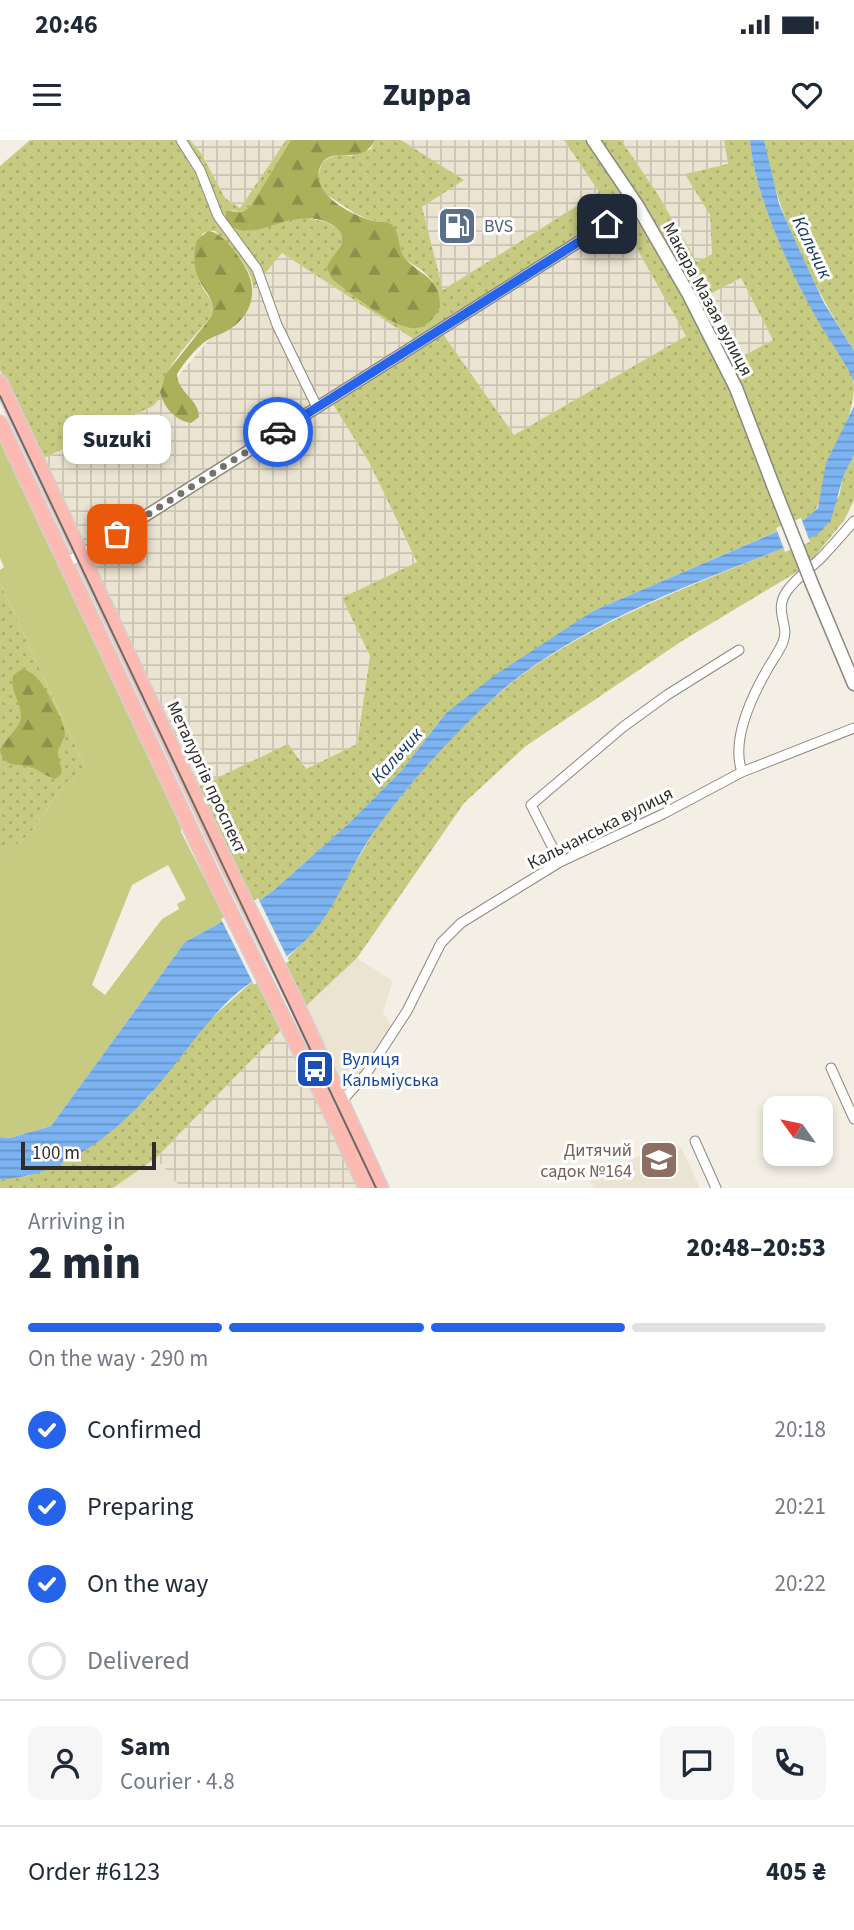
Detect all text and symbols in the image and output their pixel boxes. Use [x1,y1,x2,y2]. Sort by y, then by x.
text: 20:46 [35,6,98,43]
text: Zuppa [383,72,471,118]
icon: menu [28,76,66,114]
icon: heart [788,76,826,114]
pin [577,194,637,254]
fuel station icon: BVS [436,205,478,247]
icon: home [588,205,626,243]
water label: Кальчик [785,212,839,284]
place label: BVS [484,214,513,239]
street label: Макара Мазая вулиця [656,218,759,381]
courier [243,397,313,467]
icon: car [259,413,297,451]
callout: Suzuki [63,415,171,464]
text: Suzuki [82,423,152,456]
pin [87,504,147,564]
icon: bag [98,515,136,553]
street label: Металургів проспект [160,697,253,857]
water label: Кальчик [365,721,430,790]
street label: Кальчанська вулиця [523,781,677,876]
place label: Вулиця Кальміуська [342,1047,439,1093]
bus stop icon: Вулиця Кальміуська [294,1048,336,1090]
north arrow [763,1096,833,1166]
map controls [763,1096,833,1166]
place label: Дитячий садок №164 [540,1138,632,1184]
scale bar [21,1139,156,1171]
school or university icon: Дитячий садок №164 [638,1139,680,1181]
text: 100 m [32,1140,80,1167]
text: Arriving in [28,1205,126,1238]
text: 20:48–20:53 [686,1229,826,1266]
text: 2 min [28,1231,141,1296]
text: On the way · 290 m [28,1342,208,1375]
icon: check [28,1411,66,1449]
text: Confirmed [87,1411,202,1448]
text: 20:18 [775,1413,826,1446]
icon: check [28,1488,66,1526]
text: Preparing [87,1488,193,1525]
text: 20:21 [775,1490,826,1523]
icon: check [28,1565,66,1603]
text: On the way [87,1565,208,1602]
text: 20:22 [775,1567,826,1600]
text: Delivered [87,1642,190,1679]
button: person [28,1726,102,1800]
button: chat [660,1726,734,1800]
button: phone [752,1726,826,1800]
text: Sam [120,1728,170,1765]
text: Courier · 4.8 [120,1765,235,1798]
text: Order #6123 [28,1853,160,1890]
text: 405 ₴ [766,1853,826,1890]

